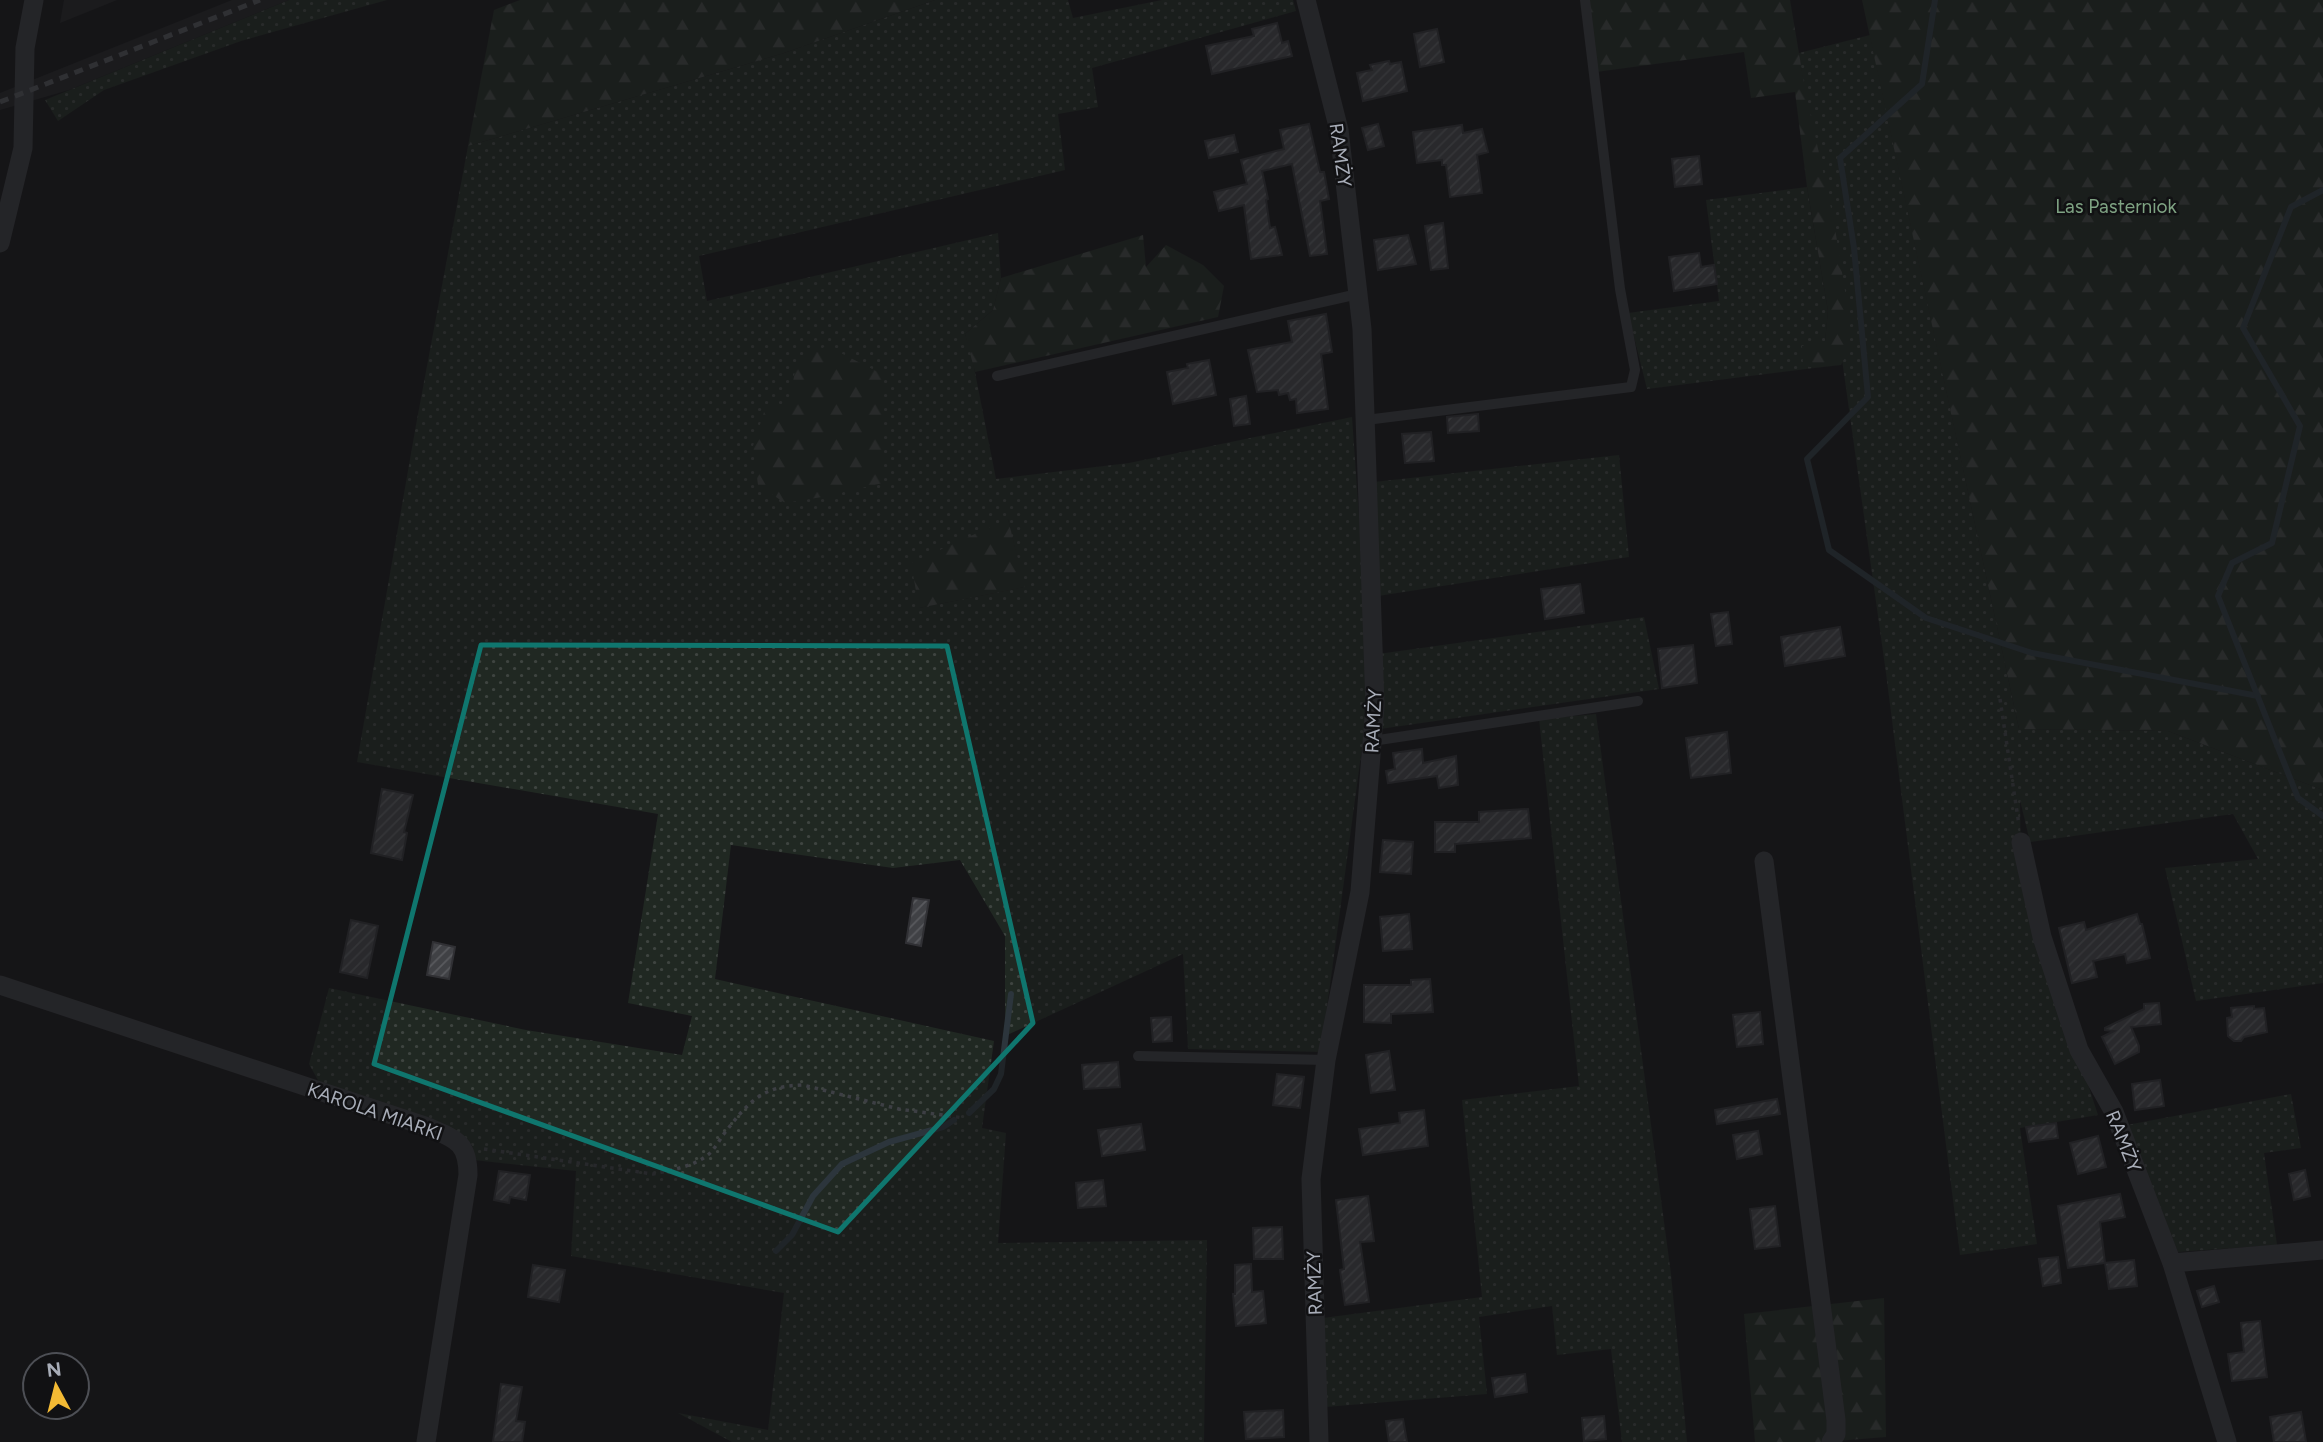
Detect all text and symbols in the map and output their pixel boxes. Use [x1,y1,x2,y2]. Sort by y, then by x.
street label: RAMŻY [1325,122,1356,189]
park label: Las Pasterniok [2055,195,2178,218]
street label: RAMŻY [1360,688,1387,754]
street label: KAROLA MIARKI [304,1078,445,1145]
street label: RAMŻY [2101,1107,2146,1176]
street label: RAMŻY [1302,1250,1327,1316]
north arrow [21,1351,91,1421]
text: N [45,1357,63,1382]

